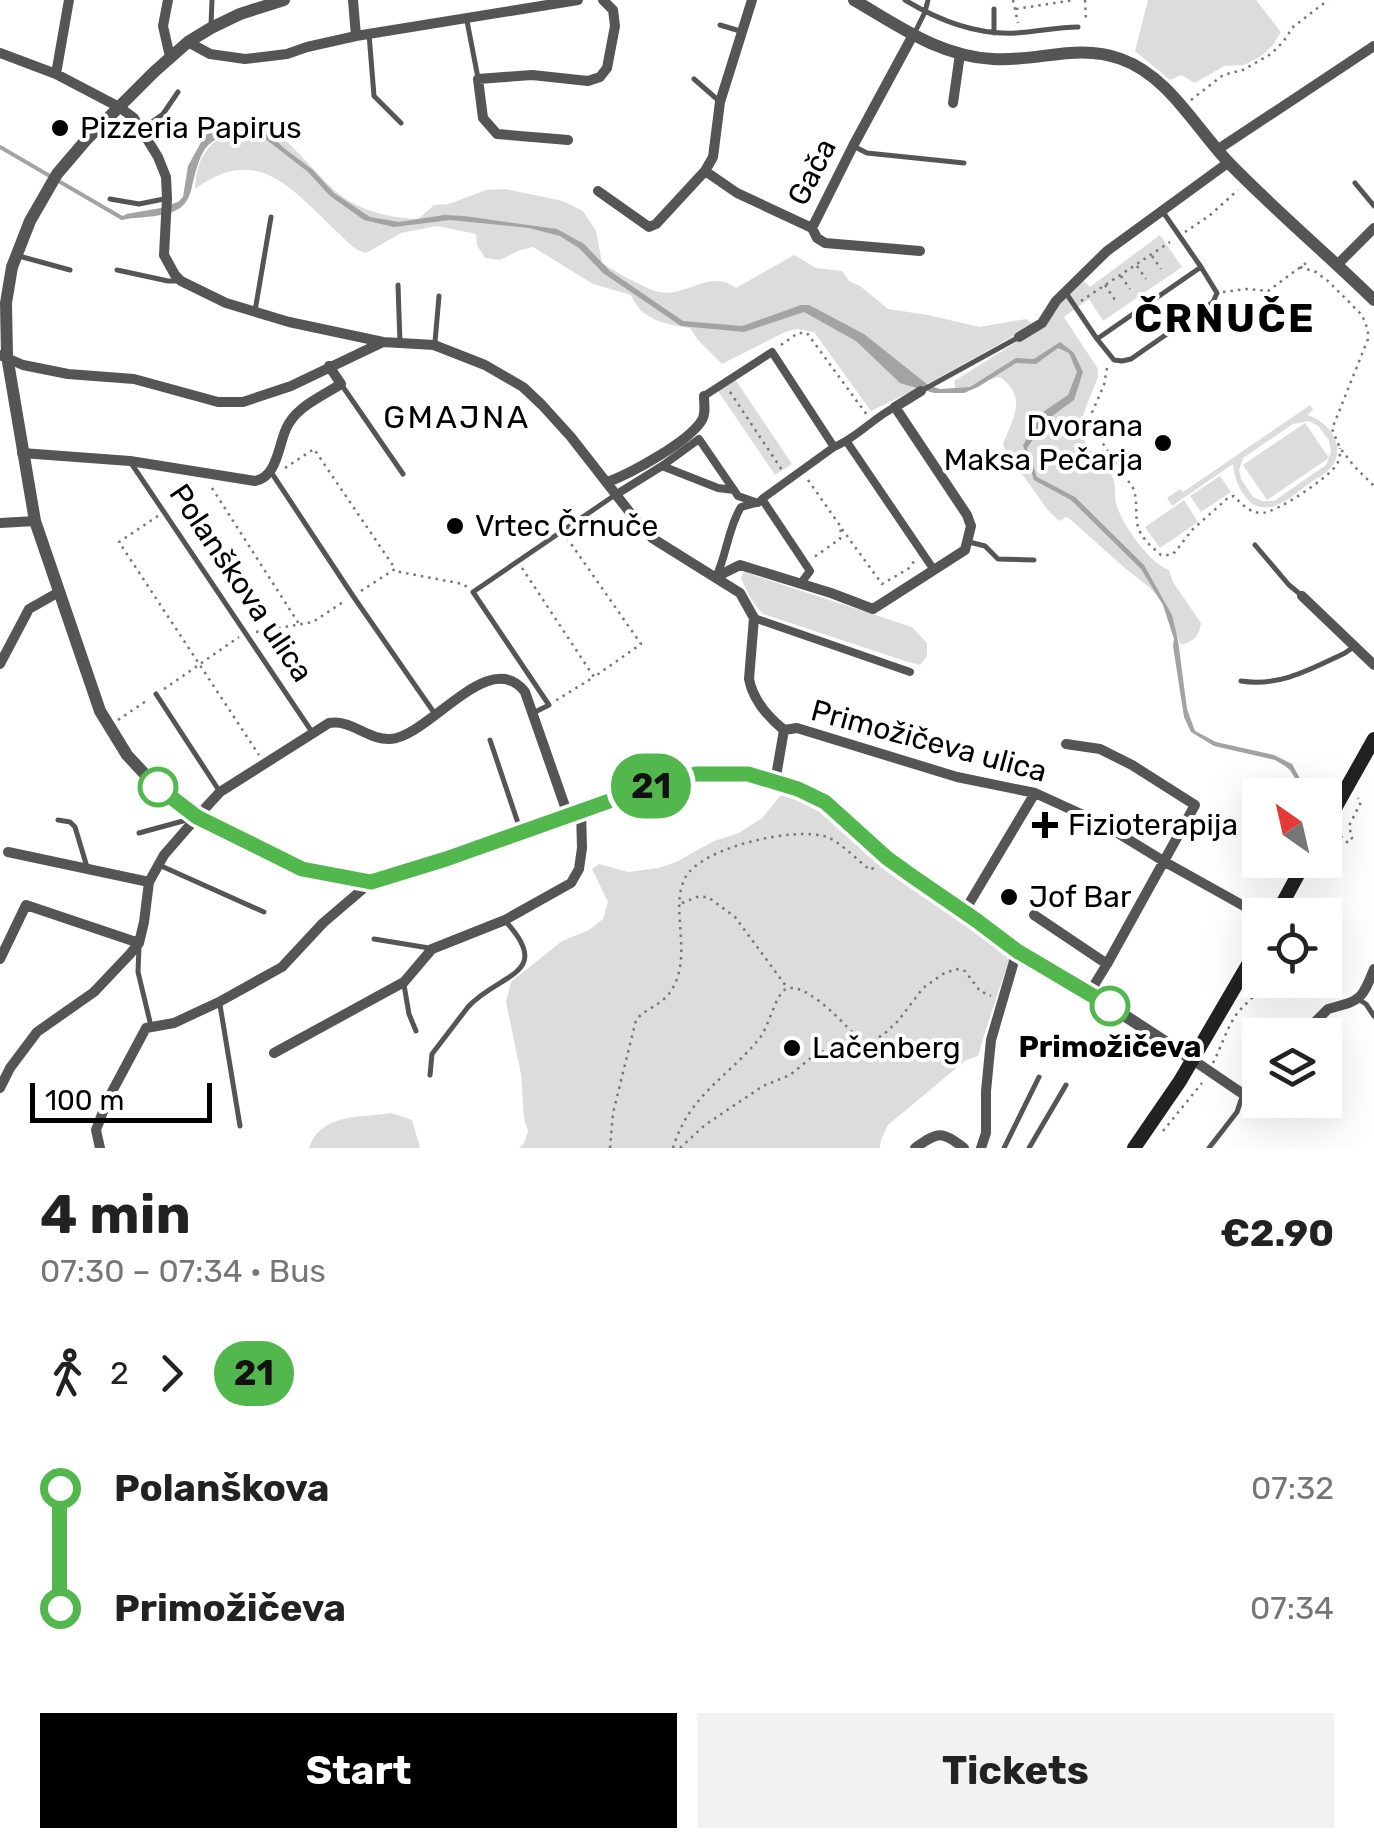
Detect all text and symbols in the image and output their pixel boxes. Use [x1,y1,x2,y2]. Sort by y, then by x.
place label: Pizzeria Papirus [80,110,302,146]
marker: Pizzeria Papirus [49,117,71,139]
street label: Gača [780,133,844,211]
district label: ČRNUČE [1134,295,1316,342]
district label: GMAJNA [383,398,531,436]
place label: Dvorana Maksa Pečarja [944,408,1143,478]
marker: Dvorana Maksa Pečarja [1152,432,1174,454]
street label: Polanškova ulica [162,477,320,689]
place label: Vrtec Črnuče [475,508,658,544]
marker: Vrtec Črnuče [444,515,466,537]
street label: Primožičeva ulica [807,692,1051,790]
line badge: 21 [606,754,696,818]
text: 21 [631,765,671,807]
unlabelled marker [139,768,177,806]
north arrow [1242,778,1342,878]
map controls [1242,778,1342,1118]
place label: Fizioterapija [1068,807,1238,843]
marker: Fizioterapija [1032,812,1058,838]
place label: Jof Bar [1029,879,1132,915]
marker: Jof Bar [998,886,1020,908]
button: locate [1242,898,1342,998]
marker: Primožičeva [1091,987,1129,1025]
button: layers [1242,1018,1342,1118]
place label: Primožičeva [1018,1029,1202,1065]
place label: Lačenberg [812,1030,961,1066]
marker: Lačenberg [781,1037,803,1059]
scale bar [30,1078,212,1122]
text: 100 m [45,1084,124,1117]
text: 4 min [40,1182,191,1247]
text: €2.90 [1220,1210,1334,1256]
text: 07:30 – 07:34 · Bus [40,1252,326,1290]
icon: walk [40,1346,95,1401]
icon: forward [144,1346,199,1401]
text: 21 [234,1352,274,1394]
text: 2 [110,1354,129,1392]
text: Polanškova [114,1465,329,1511]
text: 07:32 [1251,1469,1334,1507]
text: Primožičeva [114,1585,346,1631]
text: 07:34 [1250,1589,1334,1627]
button: Start [40,1713,677,1828]
button: Tickets [697,1713,1334,1828]

